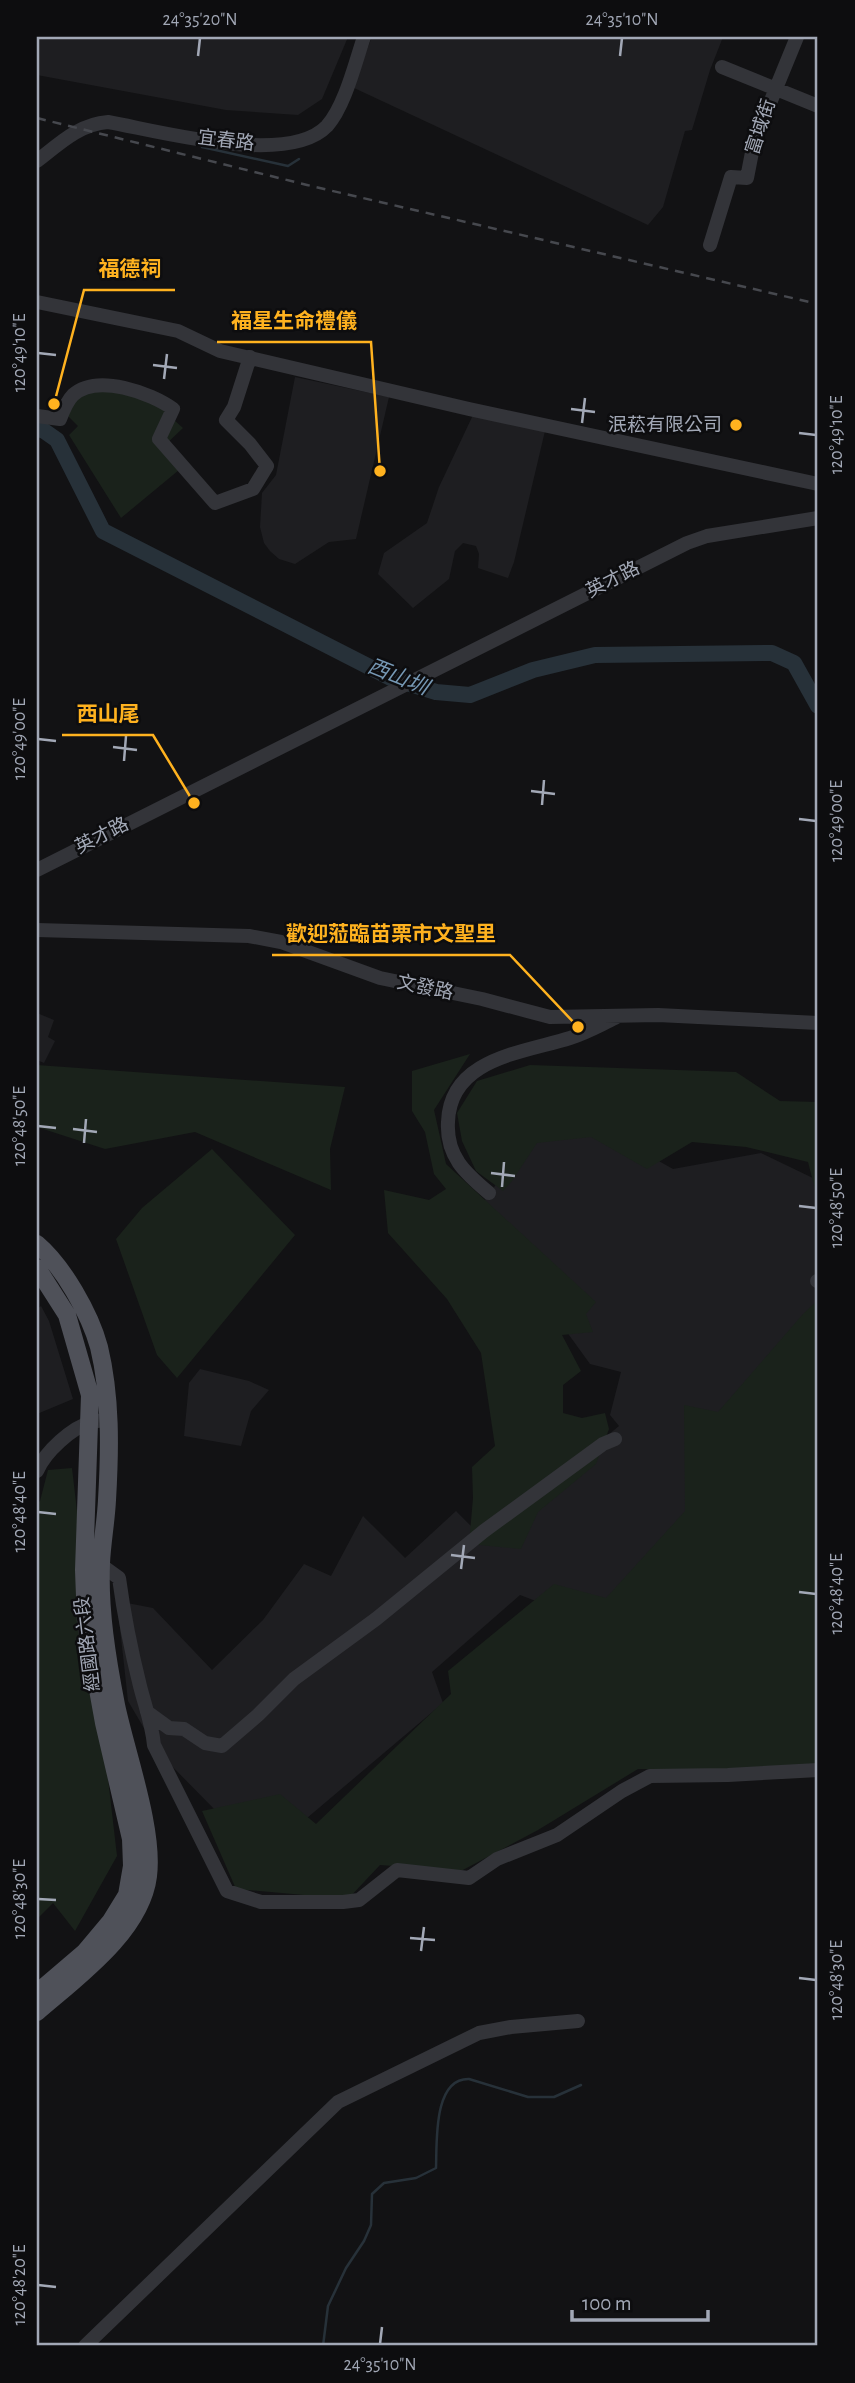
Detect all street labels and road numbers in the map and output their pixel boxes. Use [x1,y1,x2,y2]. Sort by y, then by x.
street label: 富域街 [741,96,779,157]
street label: 宜春路 [197,126,256,154]
street label: 英才路 [583,558,643,601]
street label: 英才路 [72,814,132,857]
street label: 文發路 [395,972,455,1003]
street label: 經國路六段 [71,1596,103,1693]

